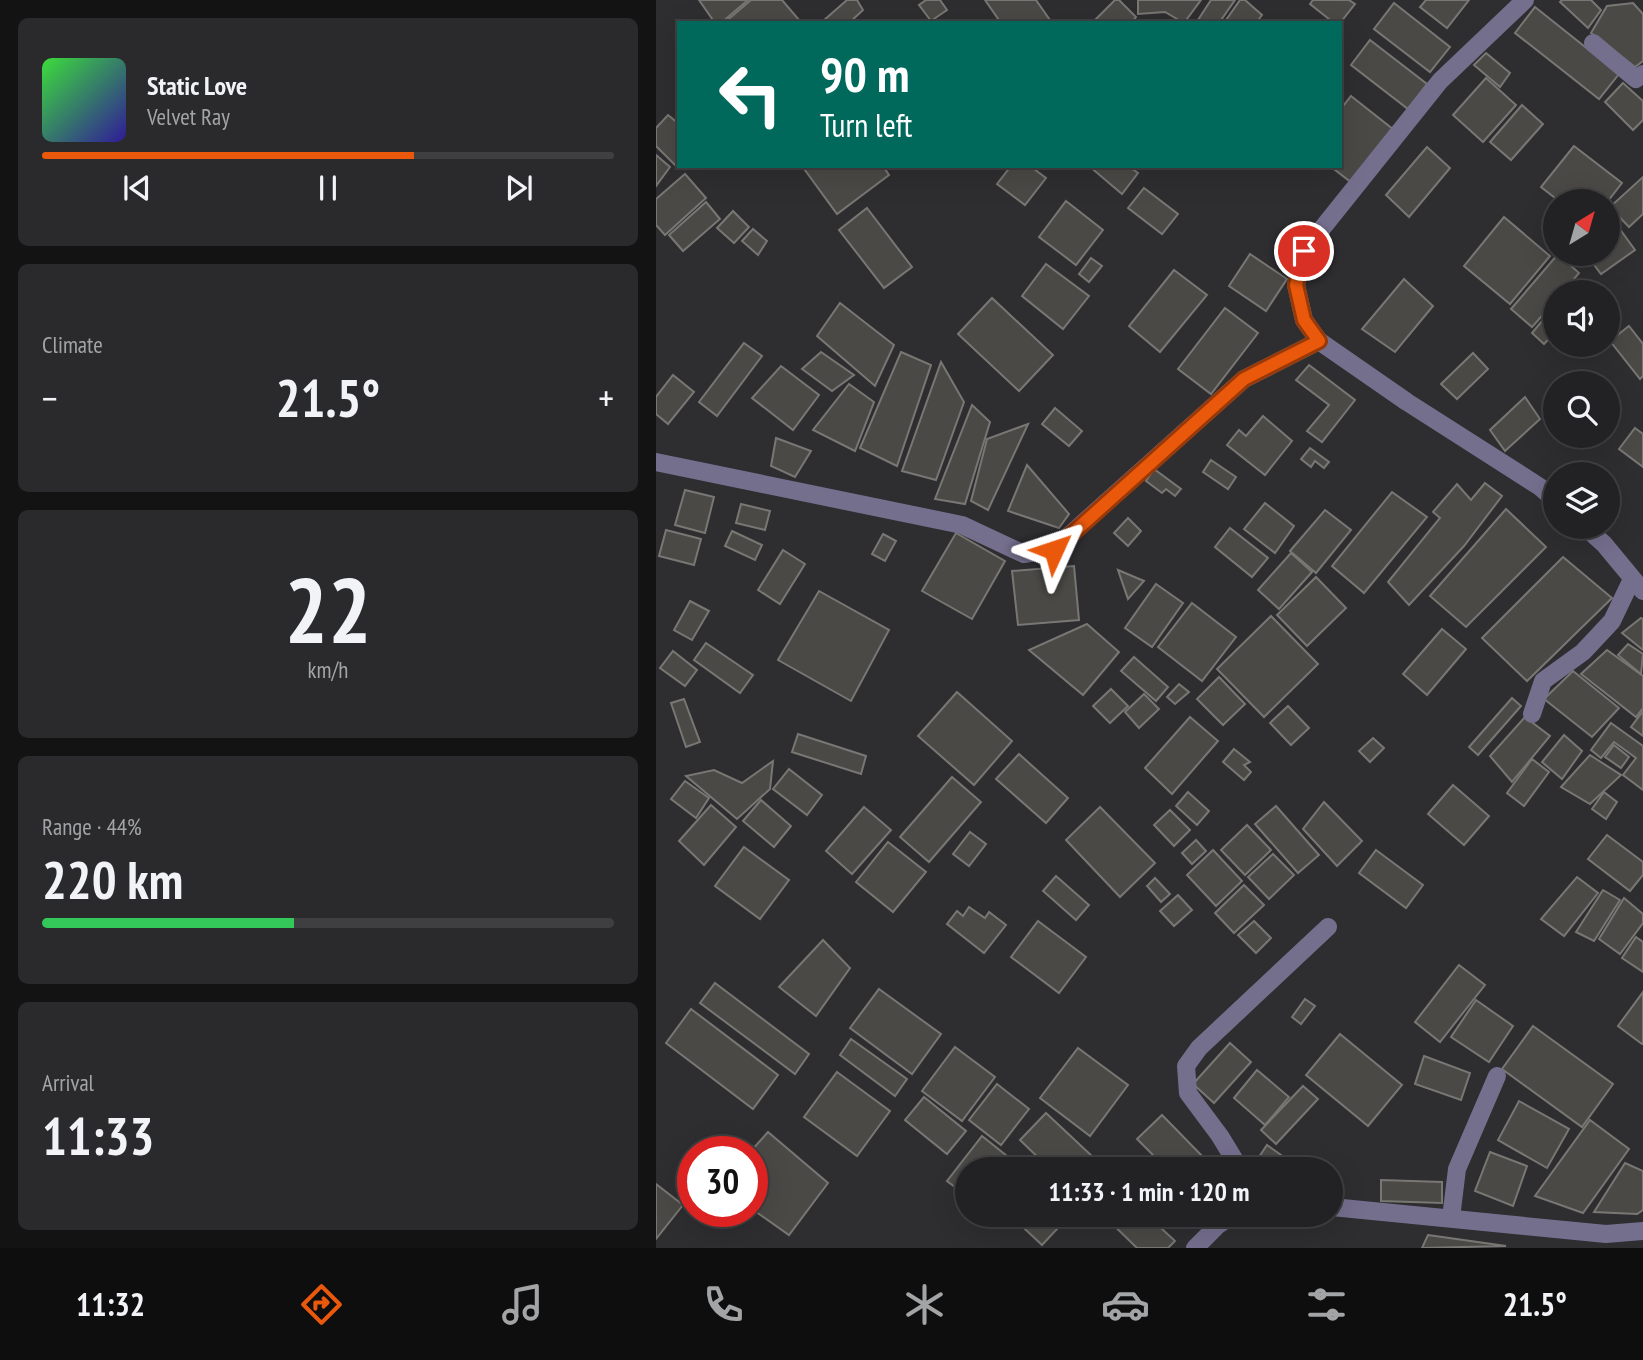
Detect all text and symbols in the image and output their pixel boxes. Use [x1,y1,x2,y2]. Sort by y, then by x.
text: 90 m [820,42,909,106]
icon: left [705,49,796,140]
text: Static Love [147,69,247,102]
text: Velvet Ray [147,102,230,131]
text: Turn left [820,104,912,146]
icon: previous [118,169,156,207]
icon: pause [309,169,347,207]
icon: next [500,169,538,207]
north arrow [1543,189,1620,266]
map controls [1543,189,1620,539]
pin [1274,221,1334,281]
icon: arrive [1285,232,1323,270]
button: sound [1543,280,1620,357]
text: Climate [42,330,103,359]
text: 21.5° [276,364,380,431]
button: search [1543,371,1620,448]
text: − [42,373,58,422]
text: + [598,373,614,422]
button: layers [1543,462,1620,539]
position arrow [1017,513,1091,587]
text: 22 [285,550,372,668]
text: km/h [308,655,348,684]
text: Range · 44% [42,812,142,841]
text: 220 km [42,846,183,913]
text: Arrival [42,1068,94,1097]
text: 11:33 [42,1102,154,1169]
speed limit sign: 30 [677,1136,768,1227]
text: 11:33 · 1 min · 120 m [1049,1175,1249,1208]
icon: directions [297,1280,346,1329]
icon: music [498,1280,547,1329]
icon: phone [699,1280,748,1329]
icon: climate [900,1280,949,1329]
icon: car [1101,1280,1150,1329]
icon: filters [1302,1280,1351,1329]
text: 11:32 [76,1283,145,1325]
text: 21.5° [1503,1283,1567,1325]

